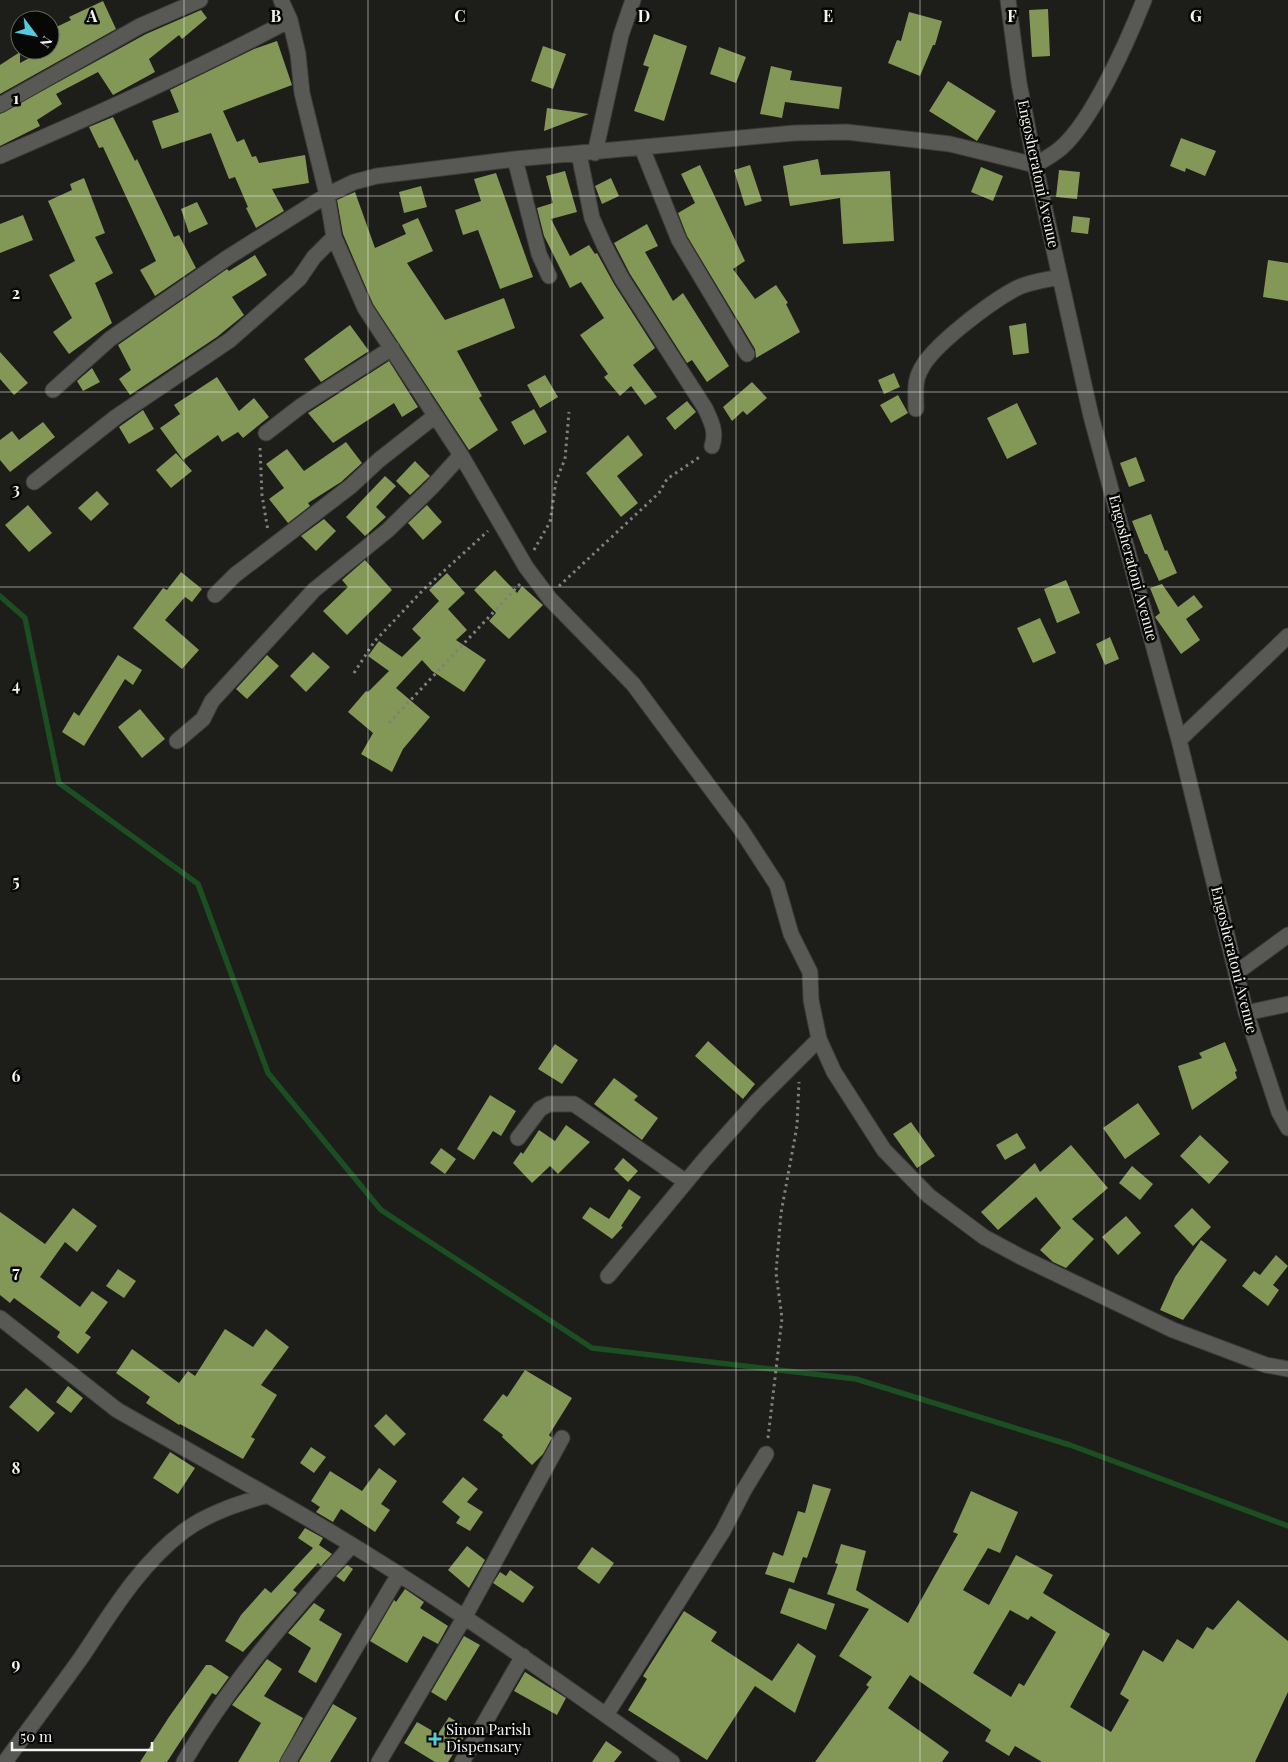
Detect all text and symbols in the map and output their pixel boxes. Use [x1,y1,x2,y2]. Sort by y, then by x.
text: A [86,5,98,26]
text: B [271,5,282,26]
text: C [454,5,466,26]
text: D [638,5,650,26]
text: E [823,5,833,26]
text: F [1007,5,1017,26]
text: G [1190,5,1202,26]
north arrow [10,10,60,60]
text: N [36,33,57,51]
text: 1 [13,87,19,108]
street label: Engosheratoni Avenue [1014,98,1064,250]
text: 2 [12,282,20,303]
text: 3 [12,478,20,499]
street label: Engosheratoni Avenue [1105,492,1163,643]
text: 4 [12,674,20,695]
text: 5 [12,870,20,891]
street label: Engosheratoni Avenue [1207,884,1263,1035]
text: 6 [12,1065,21,1086]
text: 7 [12,1261,20,1282]
text: 8 [12,1457,21,1478]
text: 9 [12,1653,21,1674]
place label: Sinon Parish Dispensary [446,1719,531,1756]
scale bar [12,1720,152,1752]
text: 50 m [20,1726,53,1746]
marker: Sinon Parish Dispensary [428,1732,442,1746]

